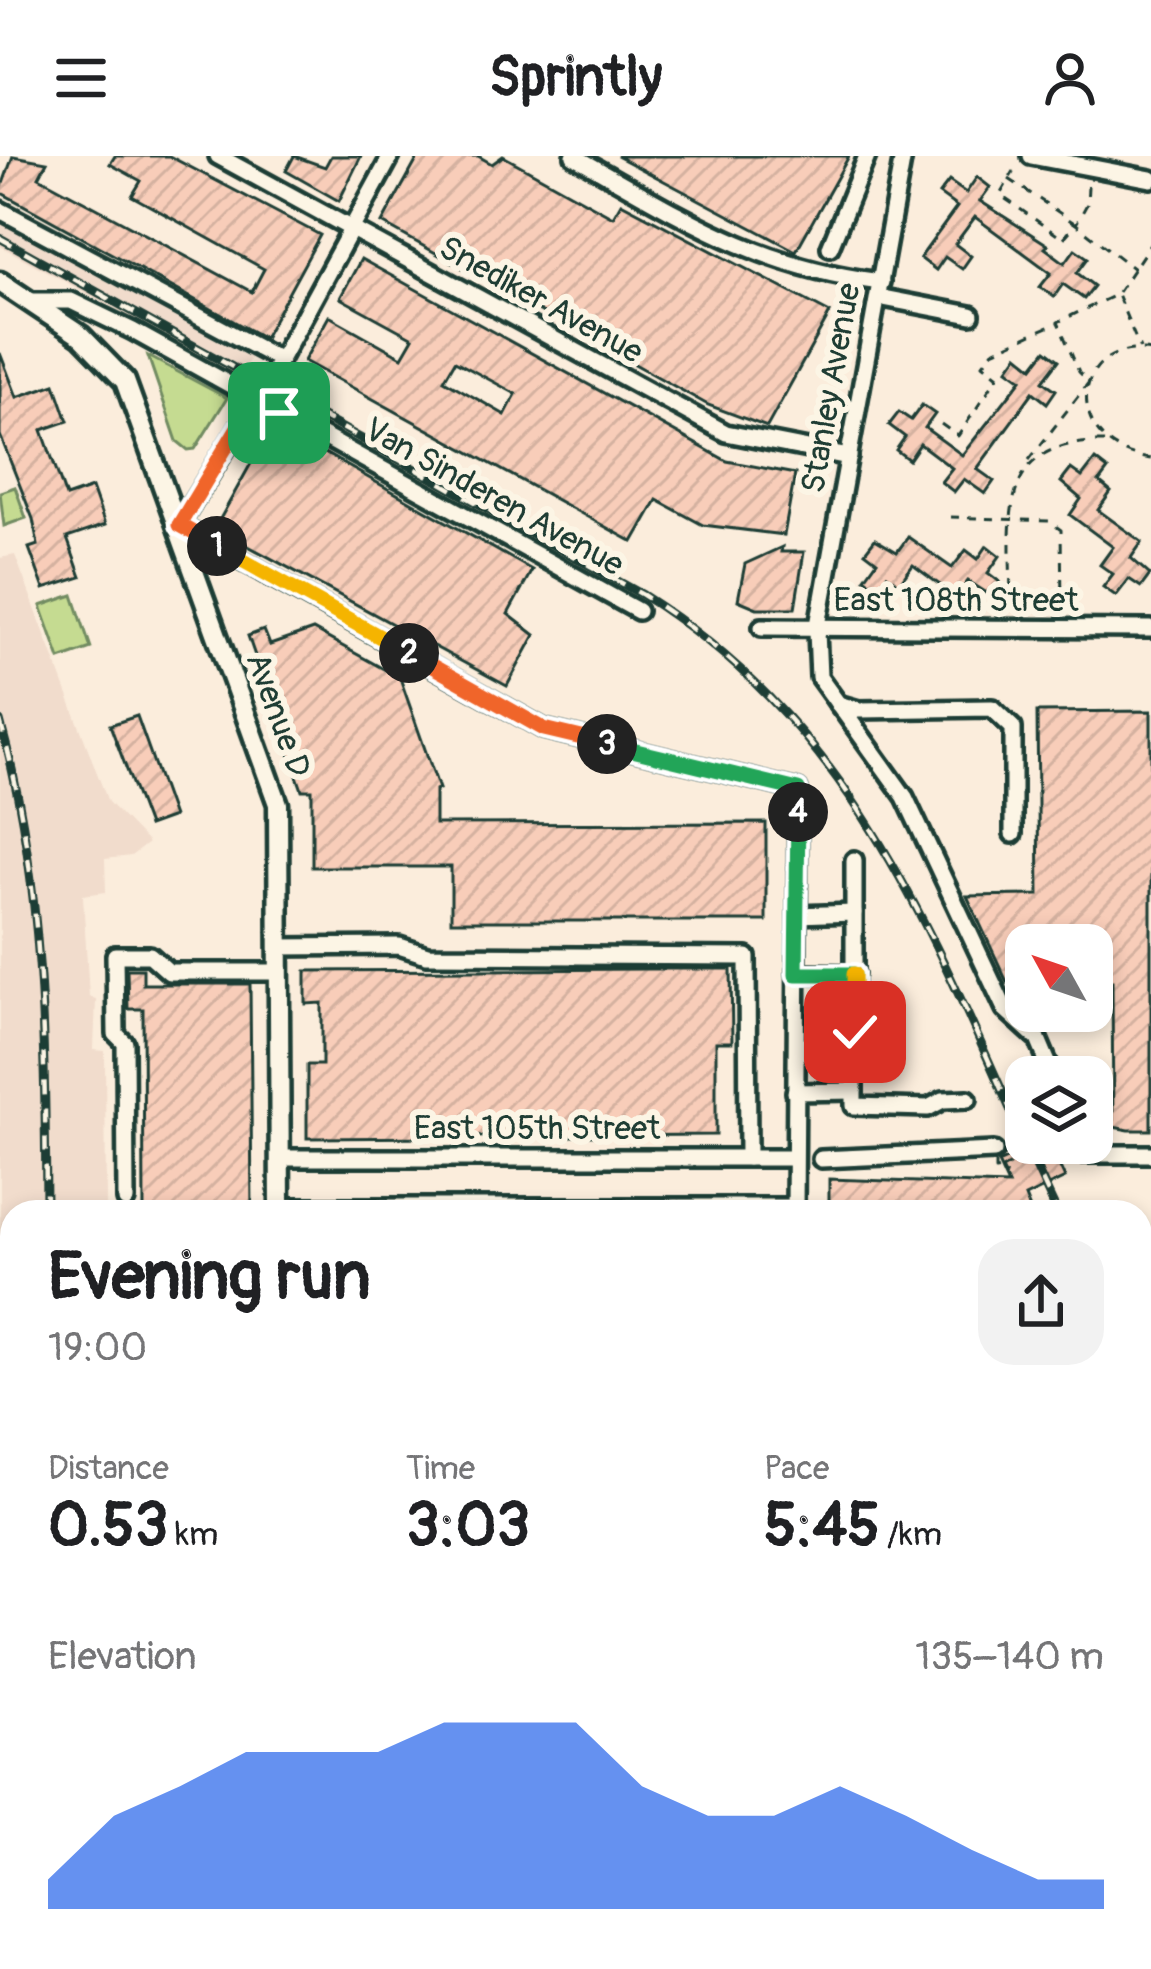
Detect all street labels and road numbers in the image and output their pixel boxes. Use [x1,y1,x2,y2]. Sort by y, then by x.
street label: Snediker Avenue [432,227,650,373]
street label: Stanley Avenue [792,280,870,496]
street label: Van Sinderen Avenue [357,409,631,585]
street label: East 108th Street [833,580,1079,621]
street label: Avenue D [237,647,319,783]
street label: East 105th Street [414,1108,661,1149]

